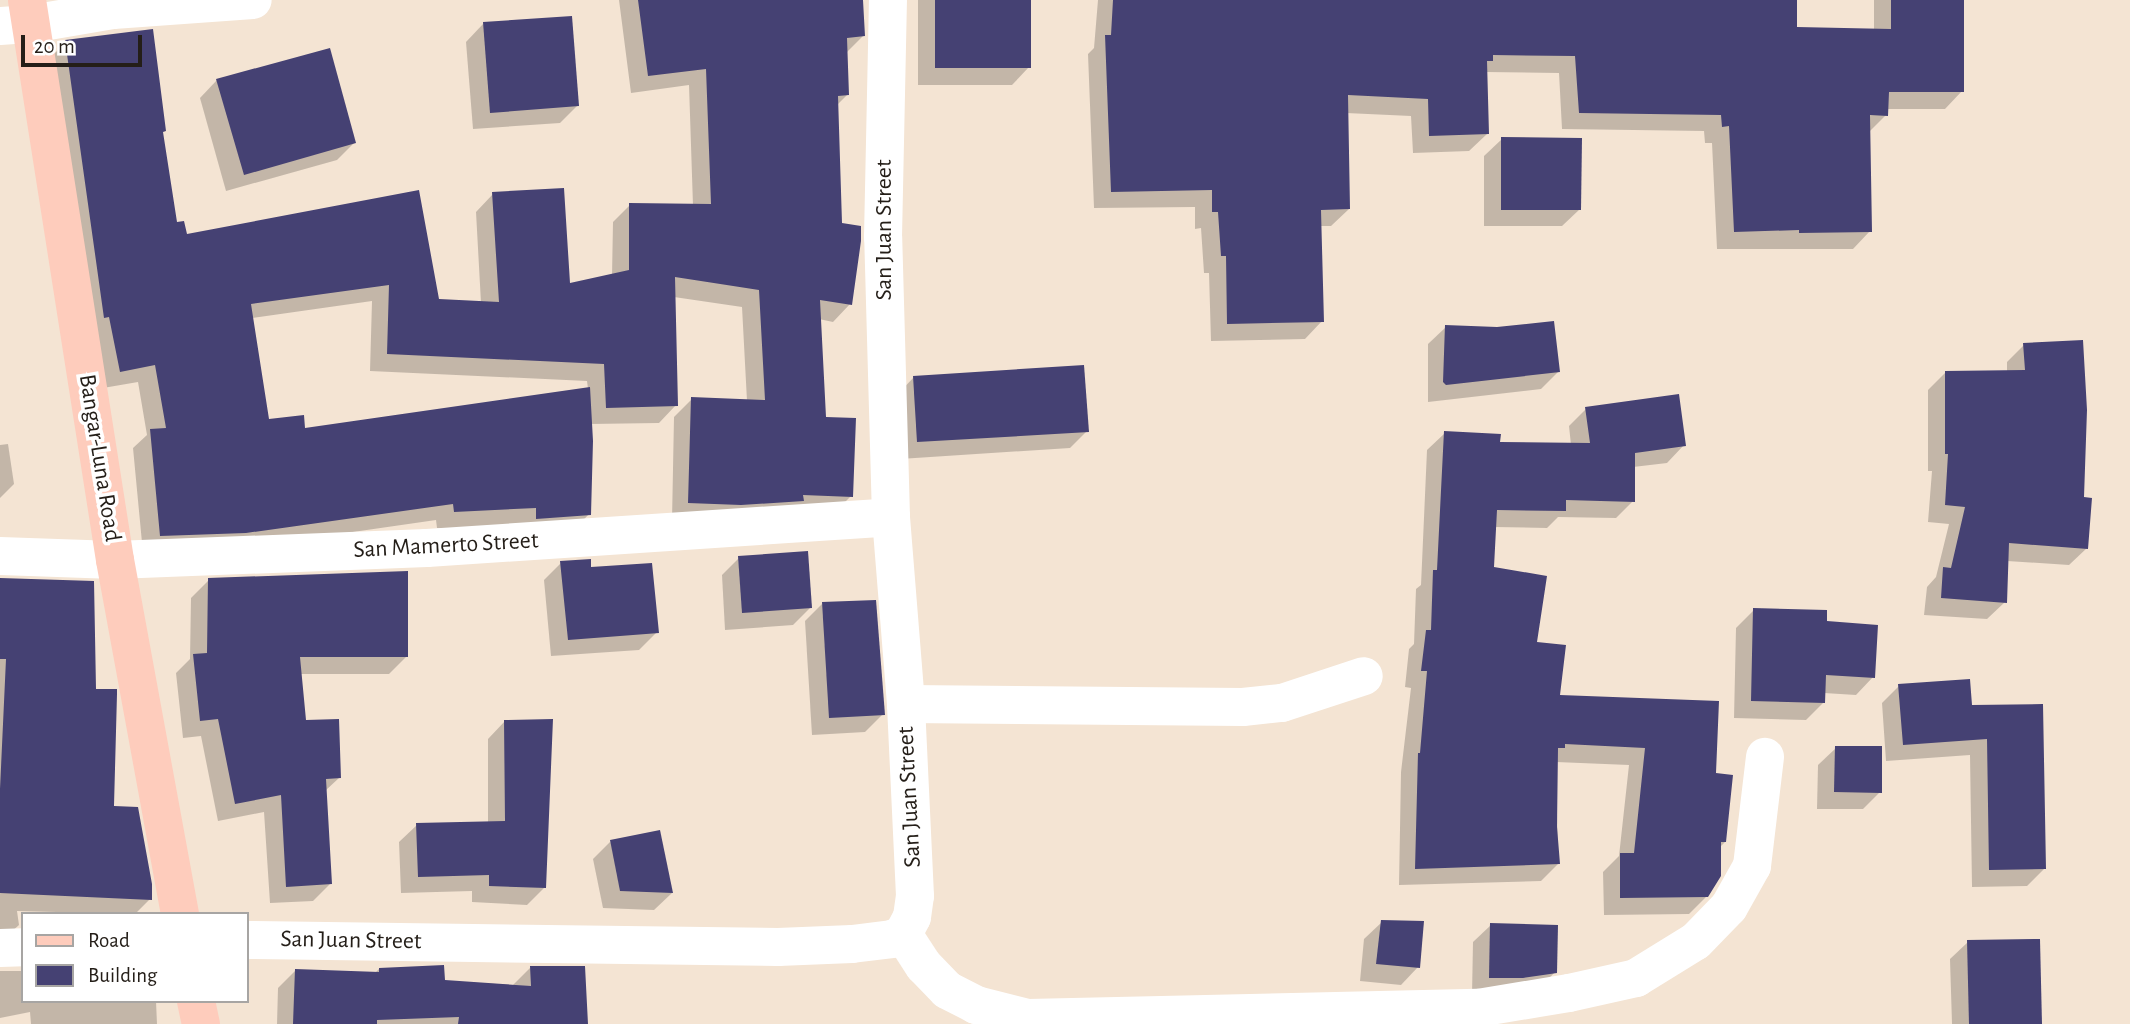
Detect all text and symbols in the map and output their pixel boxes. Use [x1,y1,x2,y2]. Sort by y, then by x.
scale bar [24,21,145,65]
text: 20 m [34,36,75,57]
street label: San Juan Street [871,159,899,301]
street label: Bangar-Luna Road [72,372,126,544]
street label: San Mamerto Street [353,527,539,565]
street label: San Juan Street [892,726,928,868]
legend [21,912,248,1003]
street label: San Juan Street [280,925,422,957]
text: Road [88,930,130,951]
text: Building [88,965,157,986]

